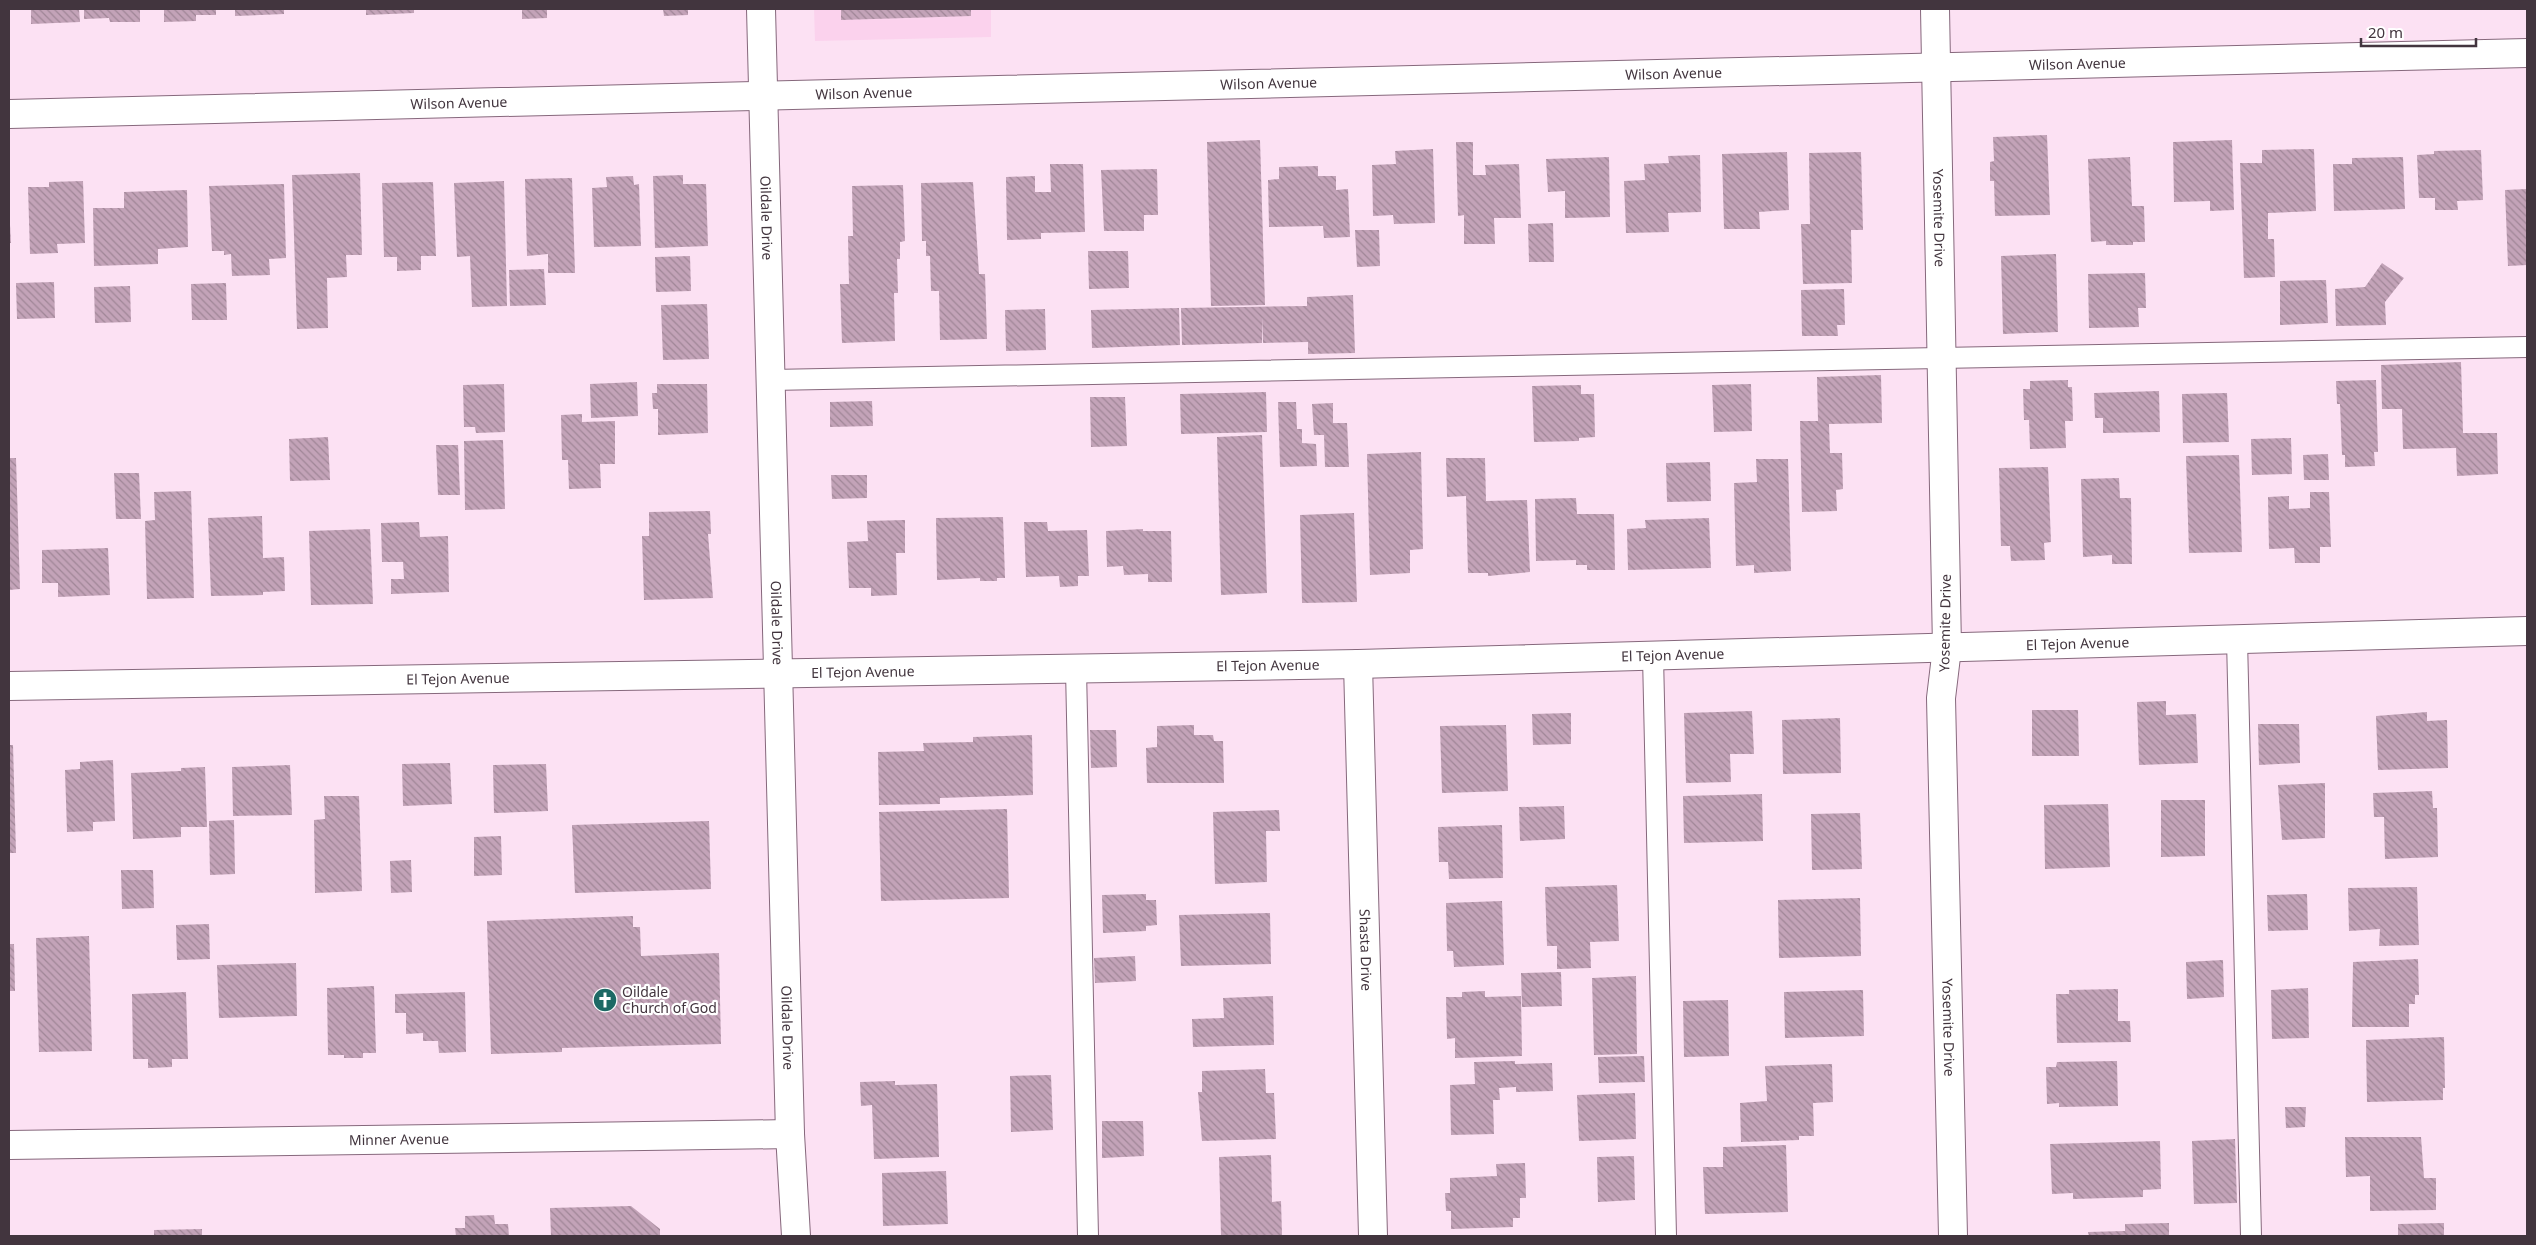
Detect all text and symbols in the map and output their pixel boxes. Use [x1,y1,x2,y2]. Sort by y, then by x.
scale bar [2361,15,2476,47]
text: 20 m [2368,22,2403,42]
street label: Wilson Avenue [2029,53,2126,74]
street label: Wilson Avenue [1625,63,1722,84]
street label: Wilson Avenue [1220,72,1317,94]
street label: Wilson Avenue [815,82,913,103]
street label: Wilson Avenue [410,92,508,113]
street label: Yosemite Drive [1929,169,1950,267]
street label: Oildale Drive [756,175,777,261]
street label: Yosemite Drive [1934,574,1955,672]
street label: Oildale Drive [767,580,788,665]
street label: El Tejon Avenue [2026,632,2130,654]
street label: El Tejon Avenue [1621,644,1725,666]
street label: El Tejon Avenue [1216,655,1320,675]
street label: El Tejon Avenue [811,661,915,682]
street label: El Tejon Avenue [406,668,510,689]
street label: Shasta Drive [1355,909,1377,991]
street label: Yosemite Drive [1938,978,1959,1077]
place label: Oildale Church of God [622,982,717,1017]
street label: Oildale Drive [777,985,798,1070]
church icon: Oildale Church of God [592,987,618,1013]
street label: Minner Avenue [349,1129,449,1149]

